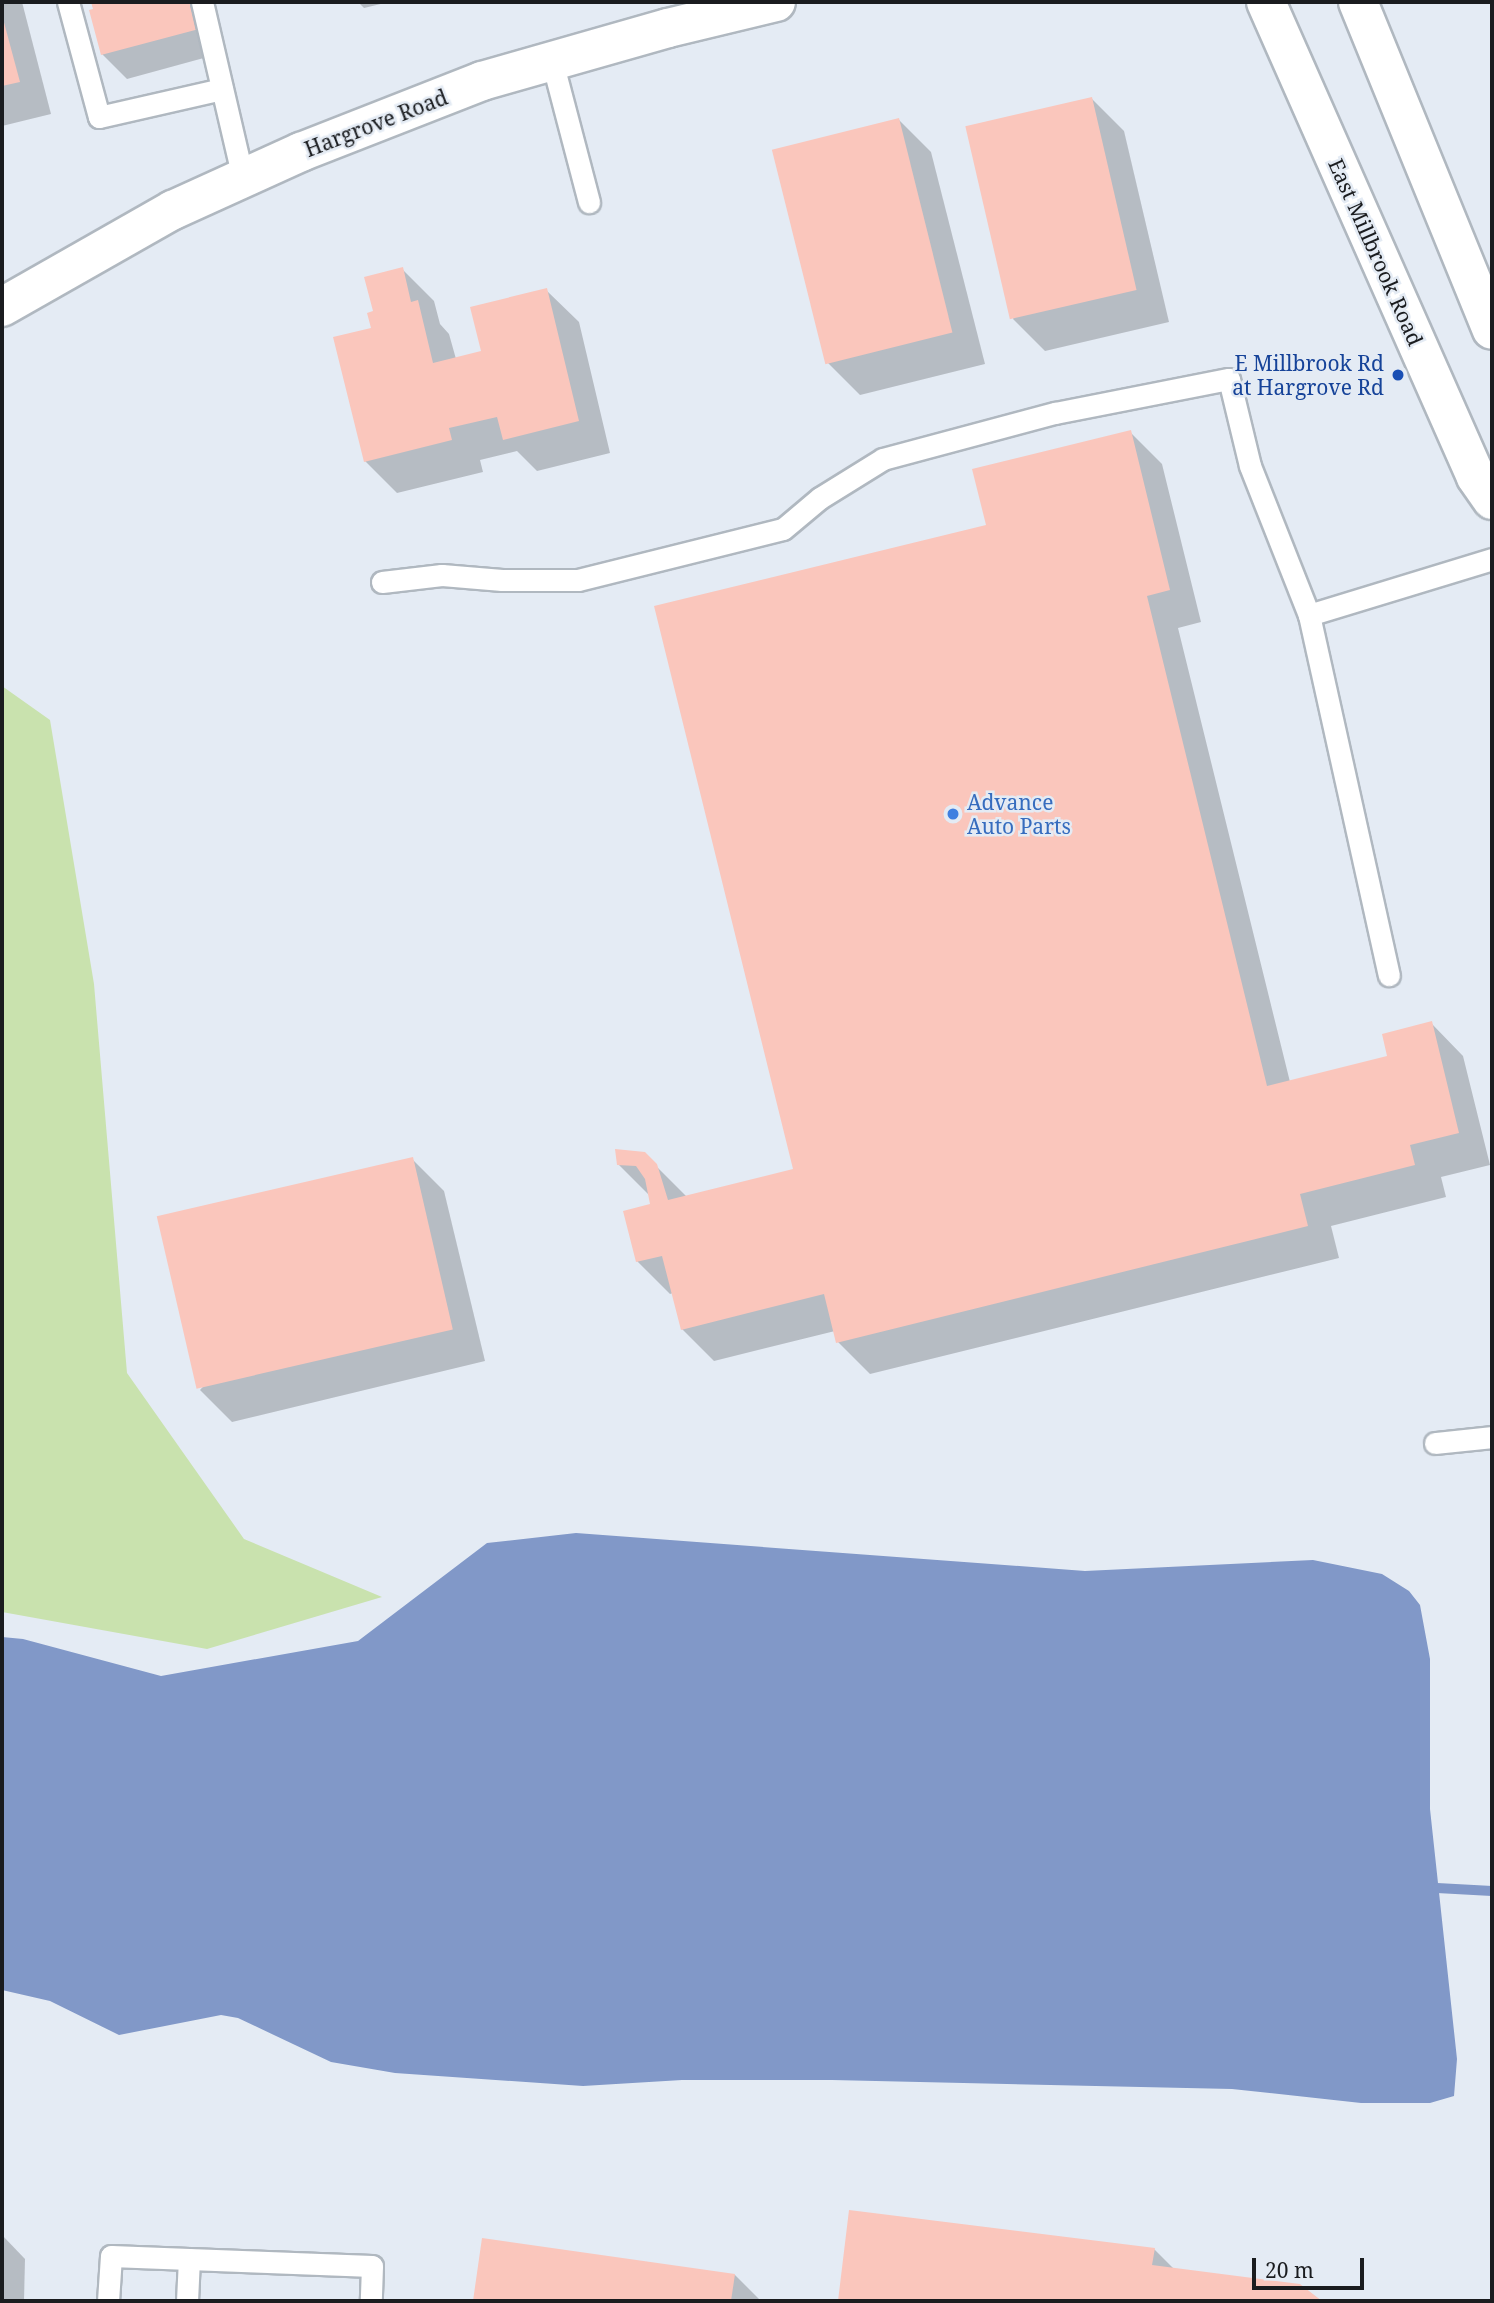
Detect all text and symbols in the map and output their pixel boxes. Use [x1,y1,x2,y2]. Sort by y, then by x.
street label: Hargrove Road [301,84,451,162]
street label: East Millbrook Road [1323,155,1429,349]
place label: E Millbrook Rd at Hargrove Rd [1232,350,1384,400]
marker: E Millbrook Rd at Hargrove Rd [1390,367,1406,383]
place label: Advance Auto Parts [967,789,1071,839]
marker: Advance Auto Parts [945,806,961,822]
scale bar [1256,2244,1368,2288]
text: 20 m [1265,2256,1314,2284]

